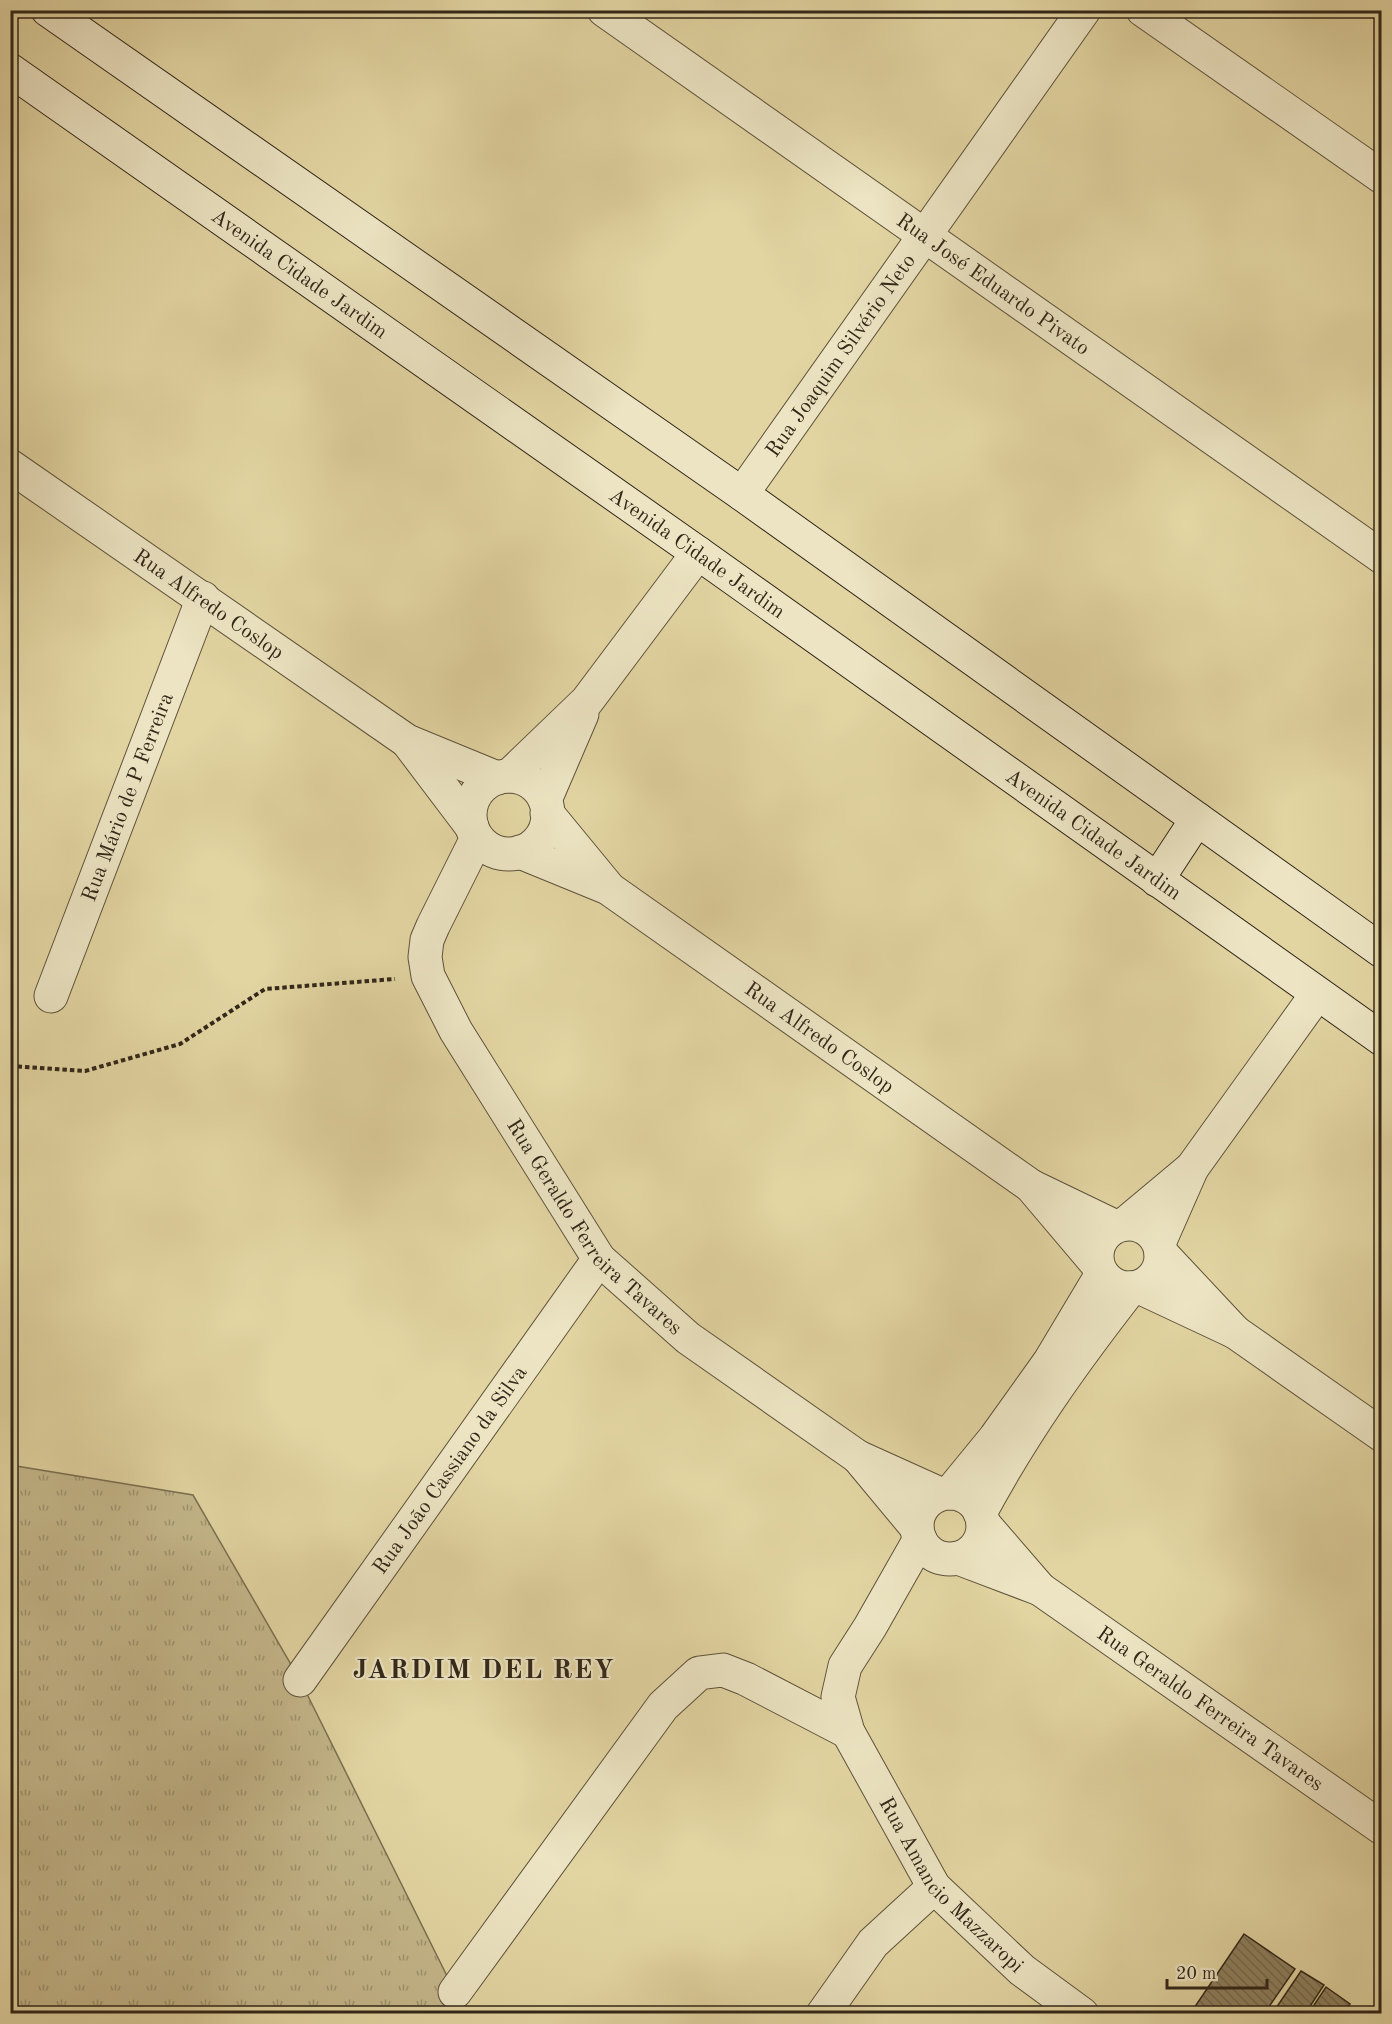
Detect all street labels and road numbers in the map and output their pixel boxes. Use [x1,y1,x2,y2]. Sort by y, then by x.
street label: Avenida Cidade Jardim [207,206,391,344]
street label: Rua José Eduardo Pivato [892,210,1093,360]
street label: Rua Joaquim Silvério Neto [763,251,920,461]
street label: Avenida Cidade Jardim [605,485,788,623]
street label: Rua Alfredo Coslop [129,546,287,664]
street label: Rua Mário de P Ferreira [79,690,178,905]
street label: Avenida Cidade Jardim [1001,766,1185,905]
street label: Rua Alfredo Coslop [740,979,897,1098]
street label: Rua Geraldo Ferreira Tavares [502,1116,686,1339]
street label: Rua João Cassiano da Silva [370,1363,532,1578]
street label: Rua Geraldo Ferreira Tavares [1093,1623,1327,1796]
street label: Rua Amancio Mazzaropi [874,1794,1027,1978]

